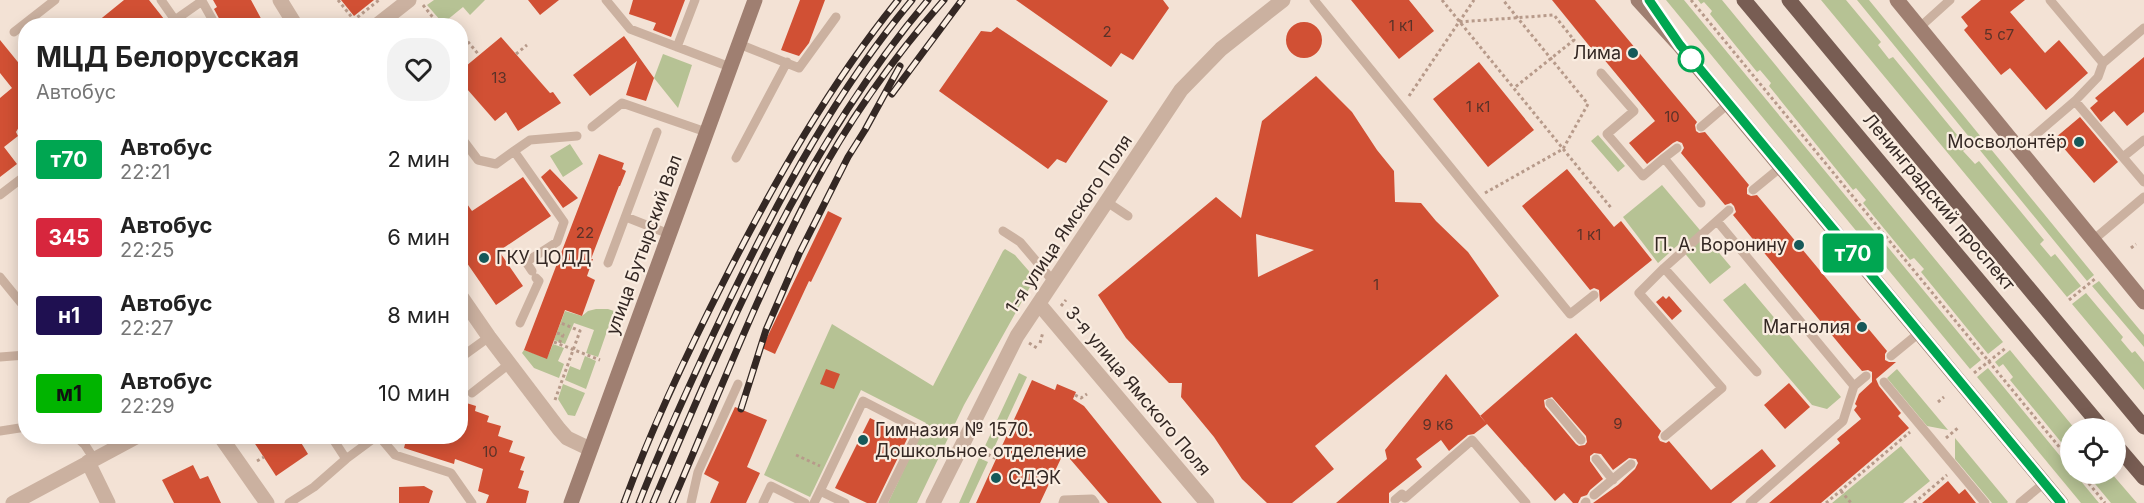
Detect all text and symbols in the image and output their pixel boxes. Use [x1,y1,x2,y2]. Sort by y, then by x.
house number: 1 к1 [1389,16,1413,35]
house number: 2 [1102,22,1112,41]
house number: 5 с7 [1984,25,2014,44]
button: heart [387,38,450,101]
text: МЦД Белорусская [36,40,299,74]
place label: Лима [1573,42,1621,63]
marker: Лима [1626,46,1640,60]
unlabelled marker [1678,46,1704,72]
house number: 13 [491,68,507,87]
text: Автобус [36,80,116,104]
house number: 1 к1 [1466,97,1490,116]
house number: 10 [1664,107,1680,126]
street label: Ленинградский проспект [1859,109,2020,295]
street label: 1-я улица Ямского Поля [1001,131,1136,317]
place label: Мосволонтёр [1947,131,2067,152]
text: Автобус [120,134,213,160]
marker: Мосволонтёр [2072,135,2086,149]
text: 2 мин [387,146,450,172]
text: т70 [51,147,87,172]
street label: улица Бутырский Вал [601,152,686,338]
text: 22:21 [120,160,171,184]
text: Автобус [120,212,213,238]
house number: 22 [576,223,594,242]
text: 6 мин [387,224,450,250]
text: 345 [48,225,90,250]
house number: 1 к1 [1577,225,1601,244]
place label: П. А. Воронину [1654,234,1787,255]
line badge: т70 [1818,234,1888,272]
text: 22:25 [120,238,175,262]
marker: П. А. Воронину [1792,238,1806,252]
text: т70 [1835,241,1871,266]
place label: ГКУ ЦОДД [496,247,592,268]
marker: ГКУ ЦОДД [477,251,491,265]
house number: 1 [1373,275,1379,294]
text: Автобус [120,290,213,316]
text: 8 мин [387,302,450,328]
street label: 3-я улица Ямского Поля [1061,302,1215,480]
text: н1 [58,303,80,328]
text: 22:27 [120,316,174,340]
place label: Магнолия [1763,316,1850,337]
marker: Магнолия [1855,320,1869,334]
text: Автобус [120,368,213,394]
text: 10 мин [378,380,450,406]
text: м1 [56,381,82,406]
text: 22:29 [120,394,175,418]
house number: 9 [1613,414,1623,433]
house number: 9 к6 [1423,415,1453,434]
map controls [2060,418,2126,484]
button: locate [2060,418,2126,484]
place label: Гимназия № 1570. Дошкольное отделение [875,419,1087,461]
marker: Гимназия № 1570. Дошкольное отделение [856,433,870,447]
house number: 10 [482,442,498,461]
place label: СДЭК [1008,467,1061,488]
marker: СДЭК [989,471,1003,485]

